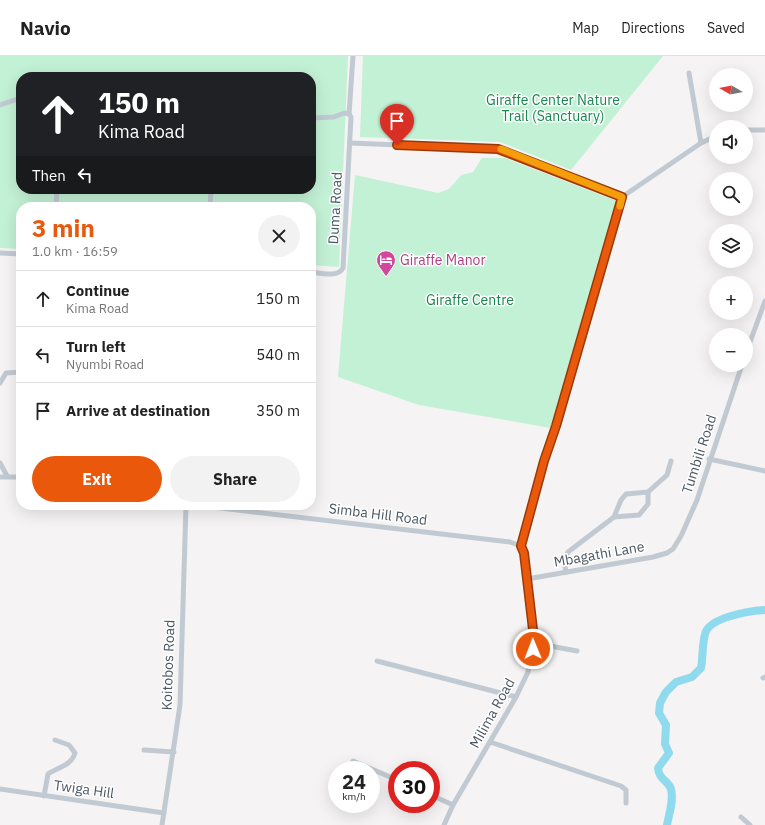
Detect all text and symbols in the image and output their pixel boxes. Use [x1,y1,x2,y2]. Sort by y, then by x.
text: Navio [20,16,71,40]
text: Map [572,19,599,37]
text: Directions [621,19,685,37]
text: Saved [707,19,745,37]
north arrow [709,68,753,112]
map controls [709,68,753,372]
text: 150 m [98,84,180,121]
icon: ahead [32,88,84,140]
park label: Giraffe Center Nature Trail (Sanctuary) [486,91,620,125]
pin [380,104,414,145]
icon: arrive [386,110,408,132]
text: Kima Road [98,120,185,143]
button: sound [709,120,753,164]
icon: left [74,164,96,186]
text: Then [32,166,66,185]
street label: Duma Road [324,171,346,245]
button: search [709,172,753,216]
text: 3 min [32,212,95,244]
button: close [258,215,300,257]
button: layers [709,224,753,268]
text: 1.0 km · 16:59 [32,243,118,260]
hotel icon: Giraffe Manor [375,249,397,277]
place label: Giraffe Manor [400,251,486,269]
button: + [709,276,753,320]
text: Continue [66,281,130,300]
icon: ahead [32,288,54,310]
text: 150 m [256,289,300,308]
park label: Giraffe Centre [426,291,514,309]
text: Kima Road [66,300,129,317]
button: − [709,328,753,372]
text: Turn left [66,337,126,356]
icon: left [32,344,54,366]
text: 540 m [256,345,300,364]
text: Nyumbi Road [66,356,144,373]
icon: arrive [32,400,54,422]
text: Arrive at destination [66,401,210,420]
text: 350 m [256,401,300,420]
street label: Tumbili Road [678,412,720,496]
button: Exit [32,456,162,502]
button: Share [170,456,300,502]
street label: Simba Hill Road [328,499,428,529]
street label: Mbagathi Lane [552,537,646,571]
street label: Koitobos Road [157,619,179,711]
position arrow [512,628,554,670]
street label: Milima Road [465,675,519,751]
speed limit sign: 30 [388,761,440,813]
text: 24 [342,768,366,795]
street label: Twiga Hill [53,776,116,802]
text: km/h [342,790,366,803]

